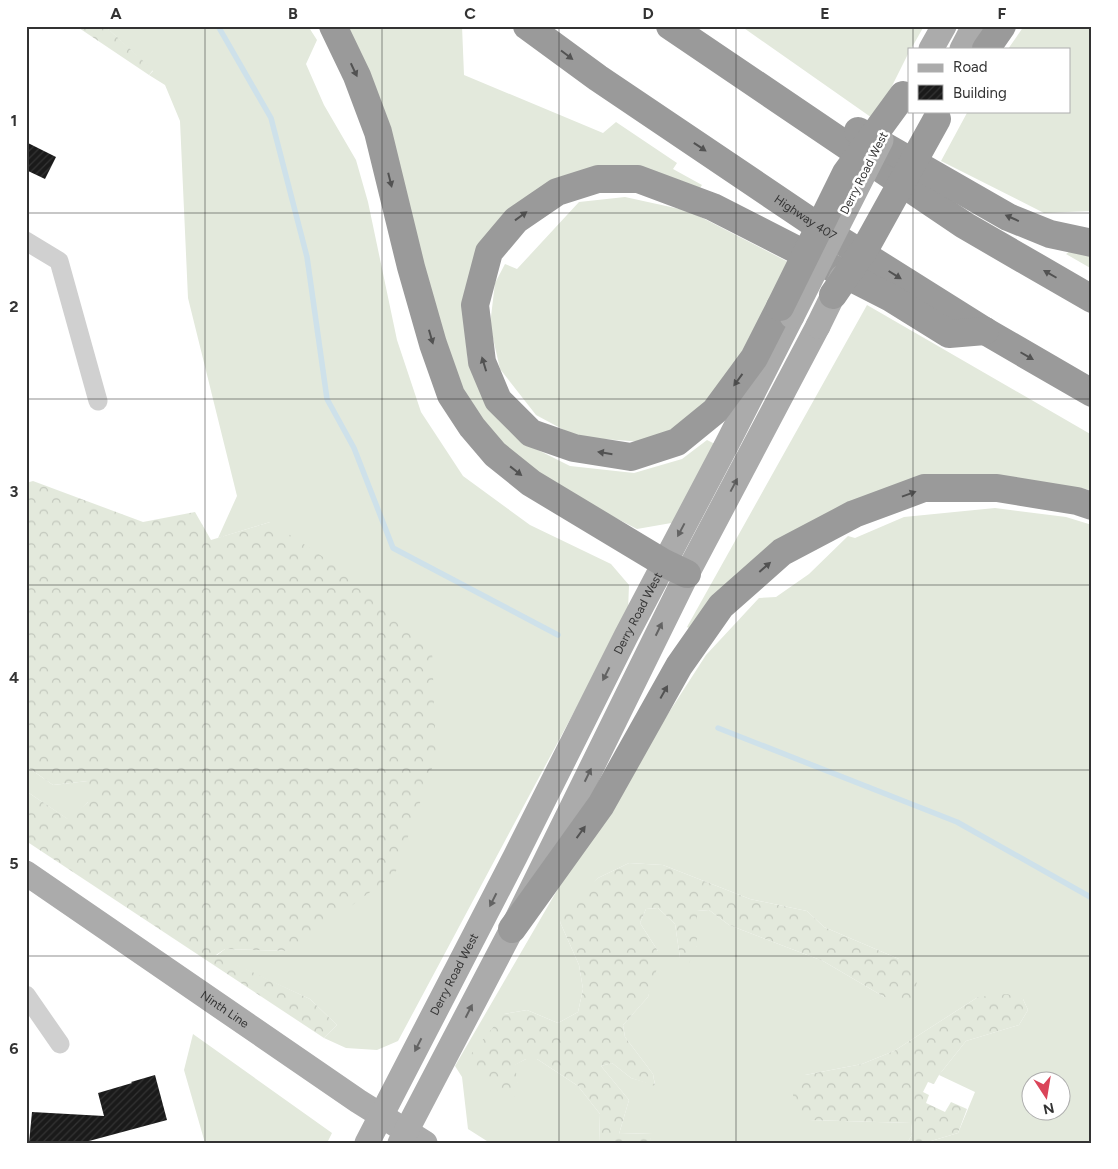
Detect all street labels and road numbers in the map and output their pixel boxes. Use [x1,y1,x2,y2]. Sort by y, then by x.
street label: Derry Road West [837,129,891,216]
street label: Highway 407 [772,192,840,243]
street label: Derry Road West [611,570,665,657]
street label: Derry Road West [427,930,482,1018]
street label: Ninth Line [198,988,252,1031]

